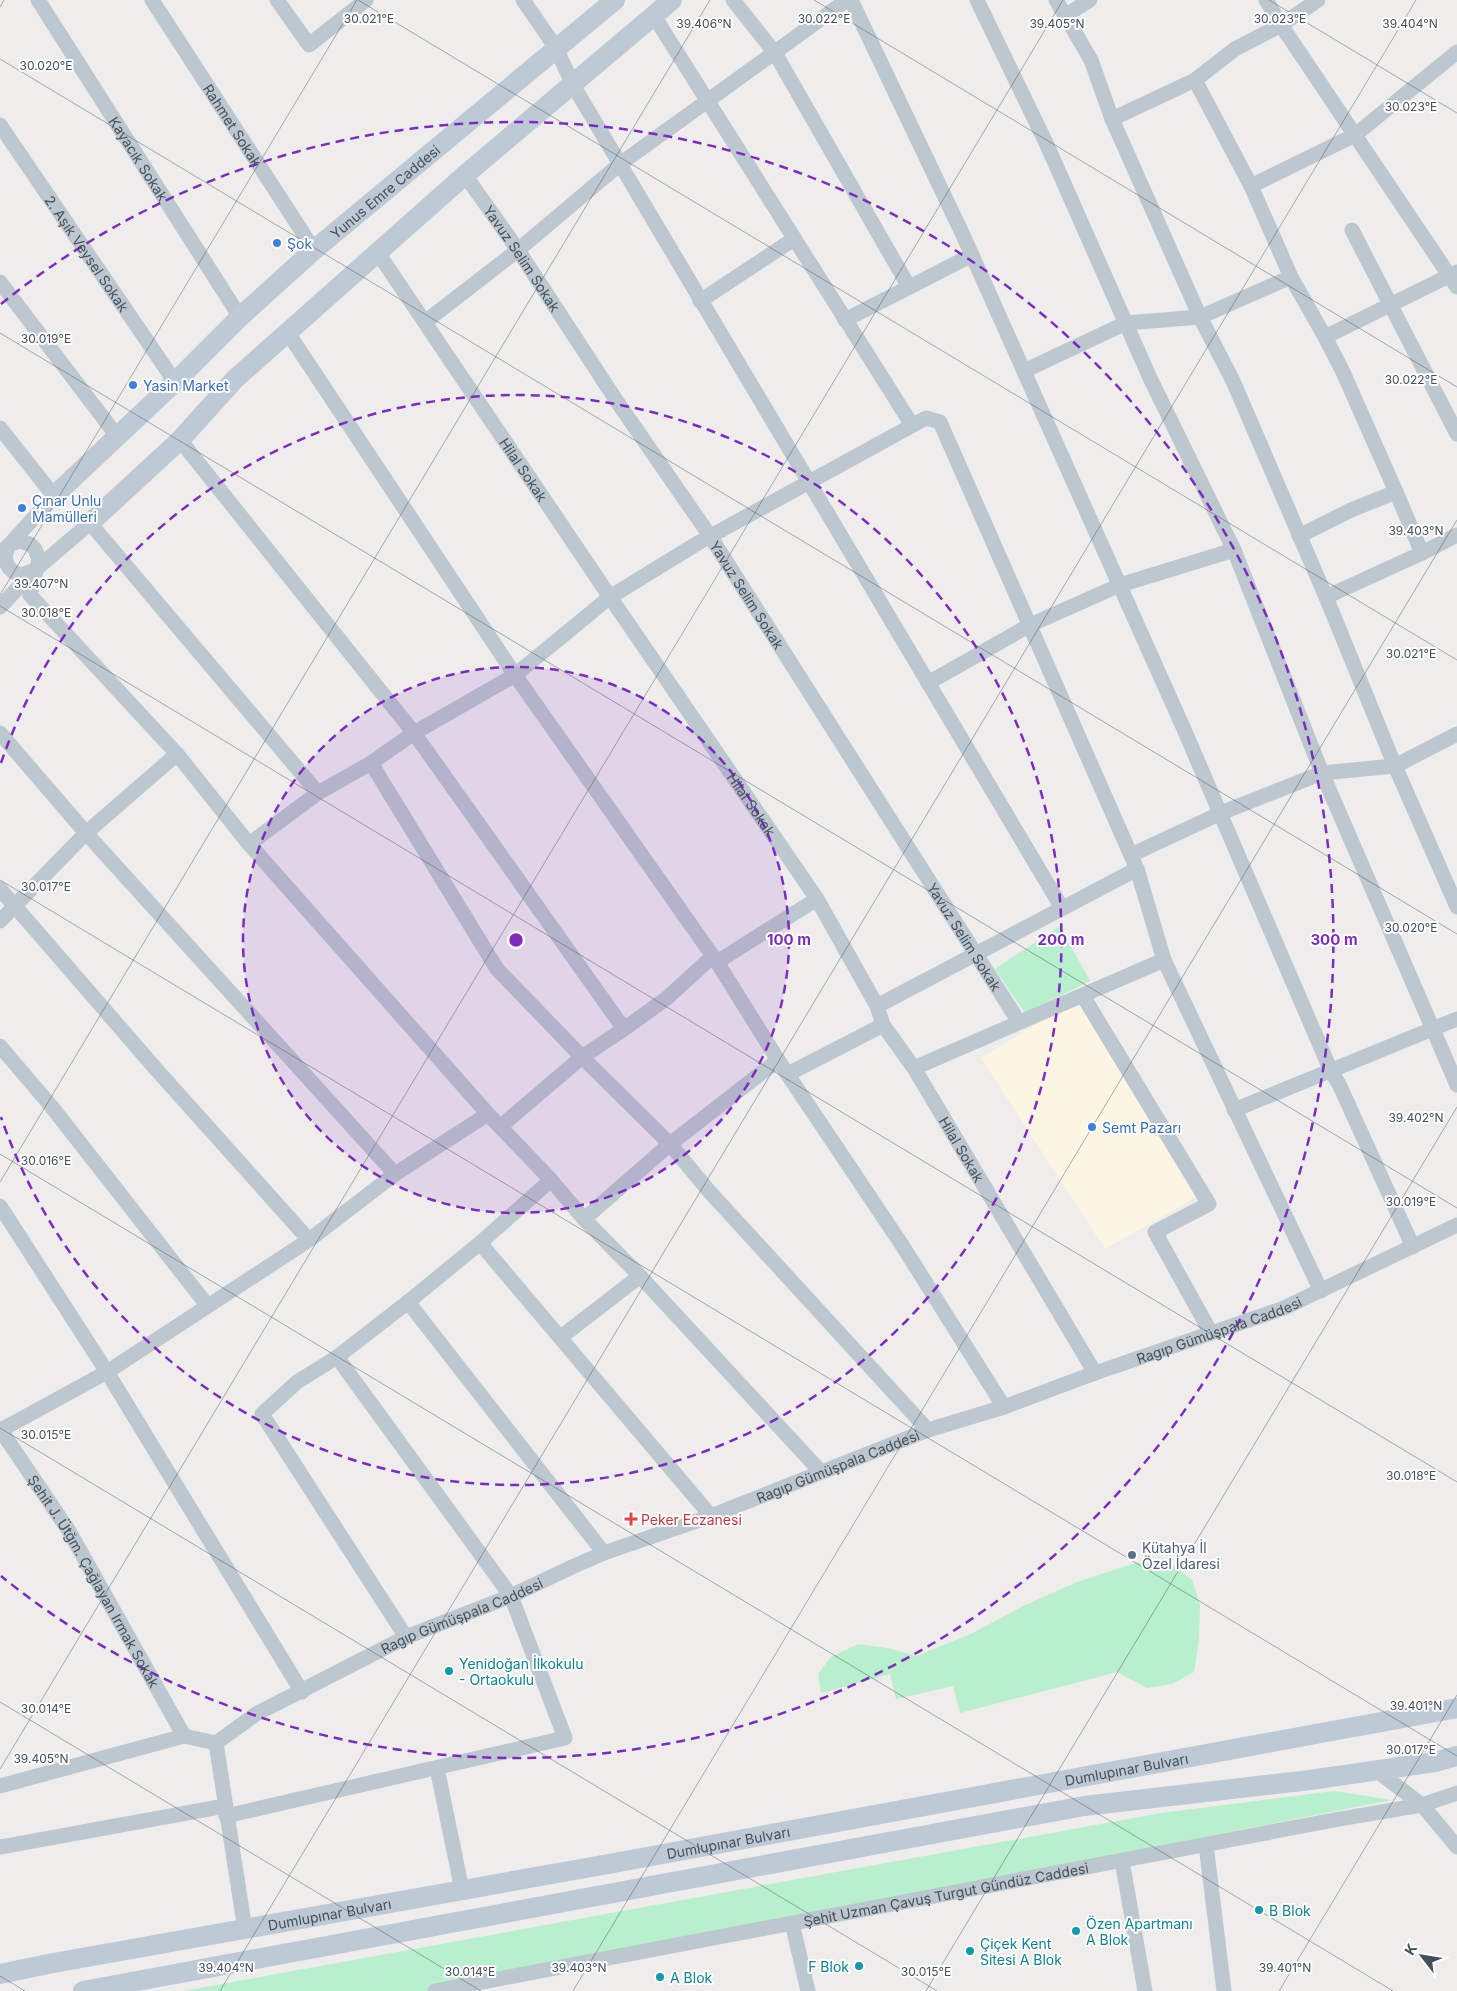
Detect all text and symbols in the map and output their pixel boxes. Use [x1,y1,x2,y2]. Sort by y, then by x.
text: 30.021°E [344,11,394,26]
text: 30.022°E [798,11,850,26]
text: 30.023°E [1254,11,1306,26]
text: 39.406°N [676,16,732,31]
text: 39.405°N [1029,16,1085,31]
text: 39.404°N [1382,16,1438,31]
text: 30.020°E [20,58,72,73]
street label: Rahmet Sokak [200,81,266,170]
text: 30.023°E [1385,99,1437,114]
street label: Kayacık Sokak [106,113,172,204]
street label: Yunus Emre Caddesi [327,141,443,242]
street label: 2. Aşık Veysel Sokak [42,192,133,315]
street label: Yavuz Selim Sokak [480,202,564,315]
place label: Şok [287,235,312,252]
marker: Şok [271,237,283,249]
text: 30.019°E [21,331,71,346]
text: 30.022°E [1385,372,1437,387]
place label: Yasin Market [143,377,229,394]
marker: Yasin Market [127,379,139,391]
street label: Hilal Sokak [496,434,552,505]
place label: Çınar Unlu Mamülleri [32,492,101,525]
marker: Çınar Unlu Mamülleri [16,502,28,514]
text: 39.403°N [1388,523,1444,538]
street label: Yavuz Selim Sokak [707,538,788,652]
text: 39.407°N [14,576,68,591]
text: 30.018°E [21,605,71,620]
text: 30.021°E [1386,646,1436,661]
street label: Hilal Sokak [724,769,780,839]
text: 30.017°E [21,879,71,894]
street label: Yavuz Selim Sokak [924,879,1005,994]
text: 30.020°E [1385,920,1437,935]
text: 100 m [767,930,811,949]
text: 200 m [1038,930,1084,949]
text: 300 m [1310,930,1358,949]
centre of rings [507,931,525,949]
text: 39.402°N [1388,1110,1444,1125]
street label: Hilal Sokak [936,1113,988,1185]
place label: Semt Pazarı [1102,1119,1181,1136]
marker: Semt Pazarı [1086,1121,1098,1133]
text: 30.016°E [21,1153,71,1168]
text: 30.019°E [1386,1194,1436,1209]
street label: Ragıp Gümüşpala Caddesi [1134,1292,1304,1367]
street label: Ragıp Gümüşpala Caddesi [754,1426,922,1506]
text: 30.015°E [21,1427,71,1442]
text: 30.018°E [1386,1468,1436,1483]
street label: Şehit J. Ütğm. Çağlayan Irmak Sokak [25,1471,164,1691]
place label: Peker Eczanesi [641,1511,742,1528]
marker: Peker Eczanesi [625,1513,637,1525]
place label: Kütahya İl Özel İdaresi [1142,1539,1220,1572]
marker: Kütahya İl Özel İdaresi [1126,1549,1138,1561]
street label: Ragıp Gümüşpala Caddesi [378,1574,545,1657]
place label: Yenidoğan İlkokulu - Ortaokulu [459,1655,583,1688]
marker: Yenidoğan İlkokulu - Ortaokulu [443,1665,455,1677]
text: 39.401°N [1390,1698,1442,1713]
text: 30.014°E [21,1701,71,1716]
text: 30.017°E [1386,1742,1436,1757]
street label: Dumlupınar Bulvarı [1063,1749,1190,1788]
text: 39.405°N [13,1751,69,1766]
street label: Dumlupınar Bulvarı [665,1822,791,1862]
street label: Şehit Uzman Çavuş Turgut Gündüz Caddesi [802,1858,1090,1929]
street label: Dumlupınar Bulvarı [266,1894,393,1933]
place label: B Blok [1269,1902,1311,1919]
marker: B Blok [1253,1904,1265,1916]
place label: Özen Apartmanı A Blok [1086,1915,1193,1948]
marker: Özen Apartmanı A Blok [1070,1925,1082,1937]
north arrow [1397,1931,1447,1981]
place label: Çiçek Kent Sitesi A Blok [980,1935,1062,1968]
text: K [1401,1940,1420,1958]
marker: Çiçek Kent Sitesi A Blok [964,1945,976,1957]
place label: F Blok [808,1958,849,1975]
text: 39.404°N [198,1960,254,1975]
text: 39.403°N [551,1960,607,1975]
marker: F Blok [853,1960,865,1972]
text: 39.401°N [1259,1960,1311,1975]
text: 30.014°E [445,1964,495,1979]
text: 30.015°E [901,1964,951,1979]
place label: A Blok [670,1969,713,1986]
marker: A Blok [654,1971,666,1983]

